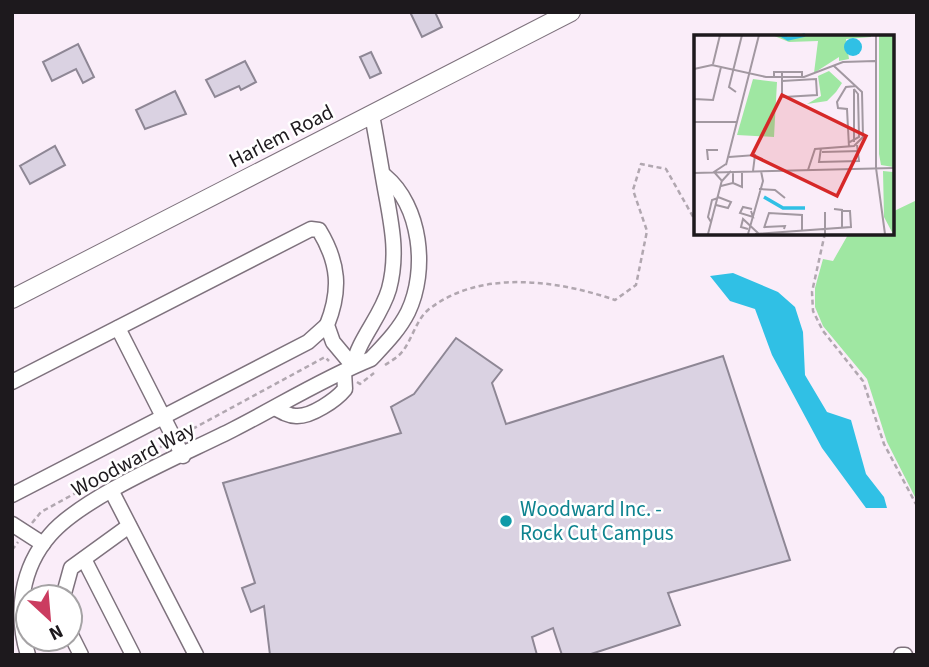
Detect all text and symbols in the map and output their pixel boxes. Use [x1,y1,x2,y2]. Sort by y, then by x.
inset map [694,35,894,234]
street label: Harlem Road [223,97,339,175]
street label: Woodward Way [66,414,200,504]
place label: Woodward Inc. - Rock Cut Campus [520,494,674,548]
marker: Woodward Inc. - Rock Cut Campus [498,513,514,529]
north arrow [14,583,84,653]
text: N [44,617,67,647]

